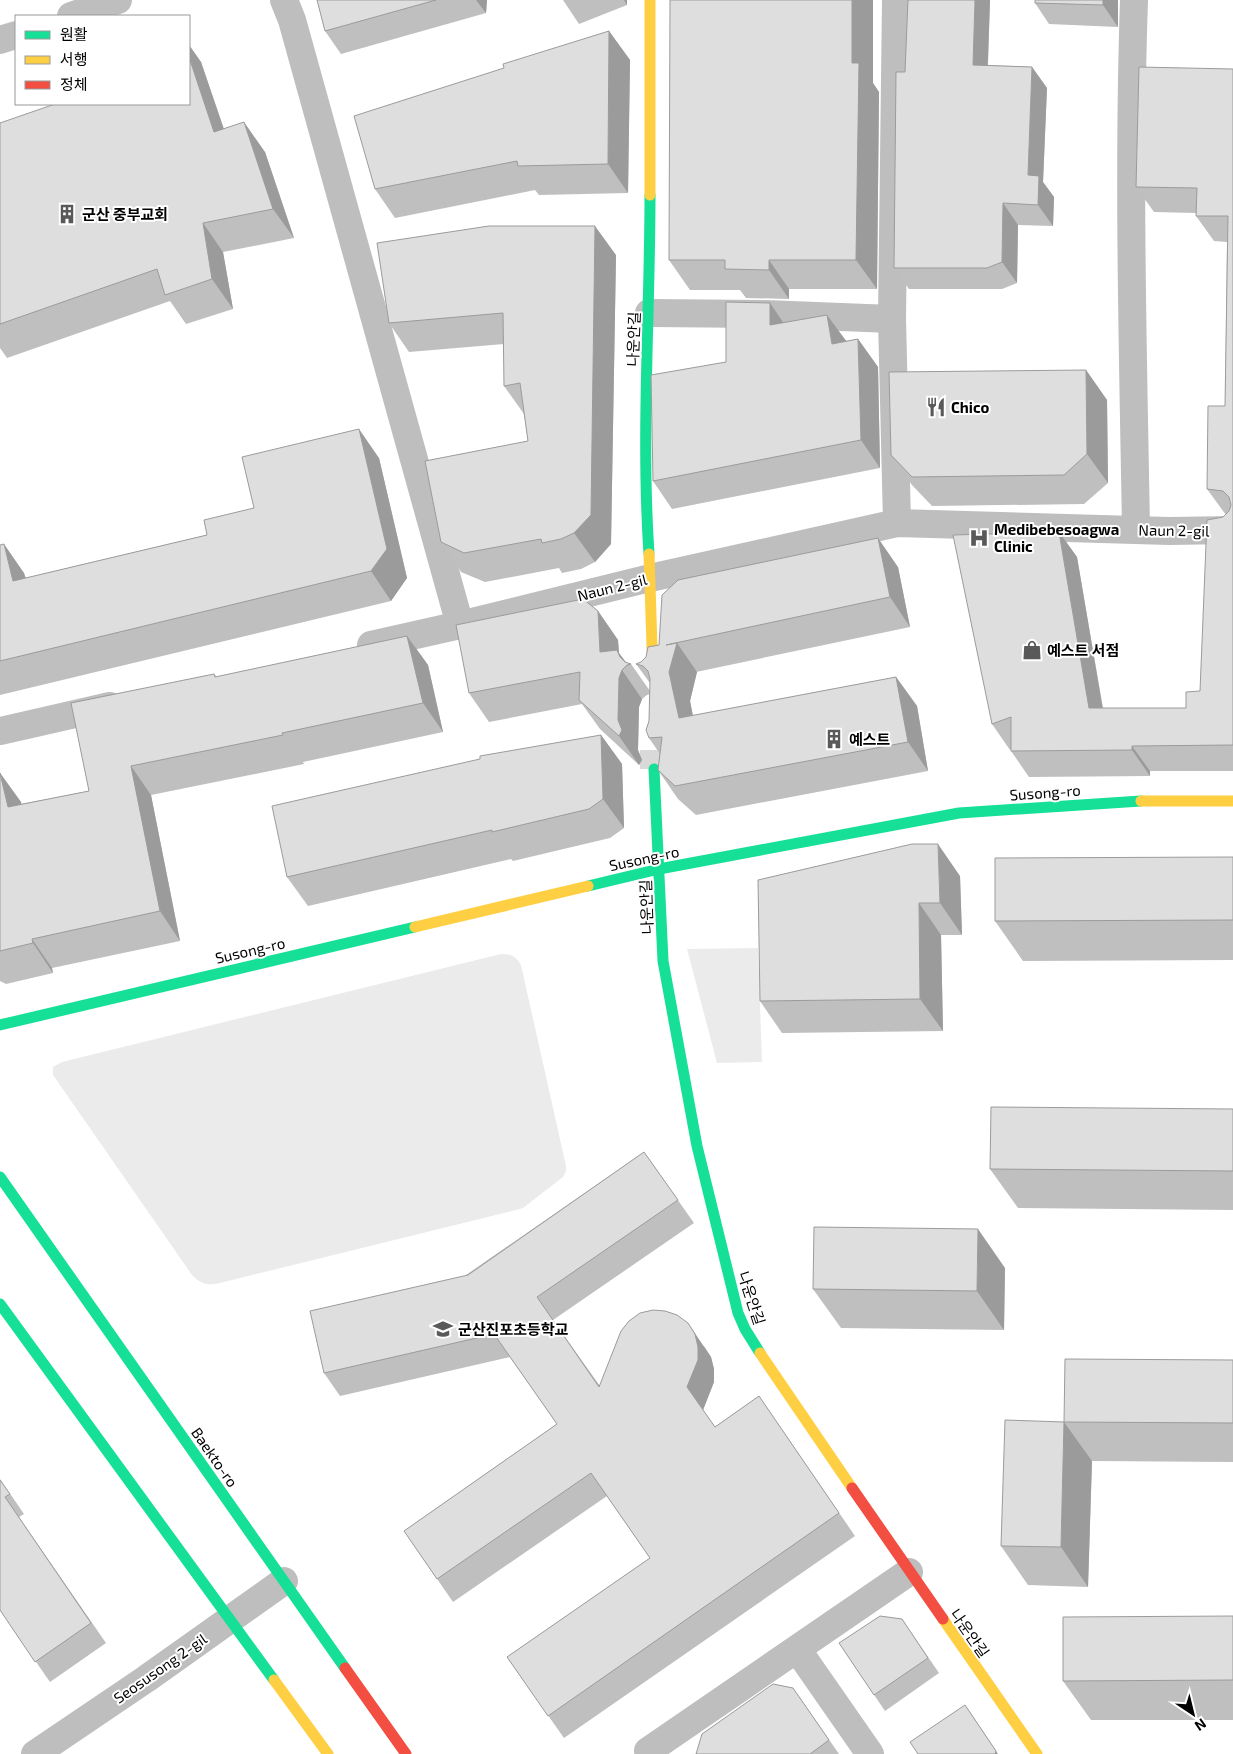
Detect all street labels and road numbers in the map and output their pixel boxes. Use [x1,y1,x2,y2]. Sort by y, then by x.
street label: 나운안길 [623,311,643,367]
street label: Naun 2-gil [1138,520,1210,540]
street label: Naun 2-gil [575,570,649,604]
street label: Susong-ro [1009,781,1081,803]
street label: Susong-ro [607,842,681,874]
street label: 나운안길 [636,879,656,935]
street label: Susong-ro [213,933,287,967]
street label: 나운안길 [735,1269,769,1327]
street label: Baekto-ro [188,1424,242,1490]
street label: 나운안길 [947,1605,993,1661]
street label: Seosusong 2-gil [110,1629,210,1707]

